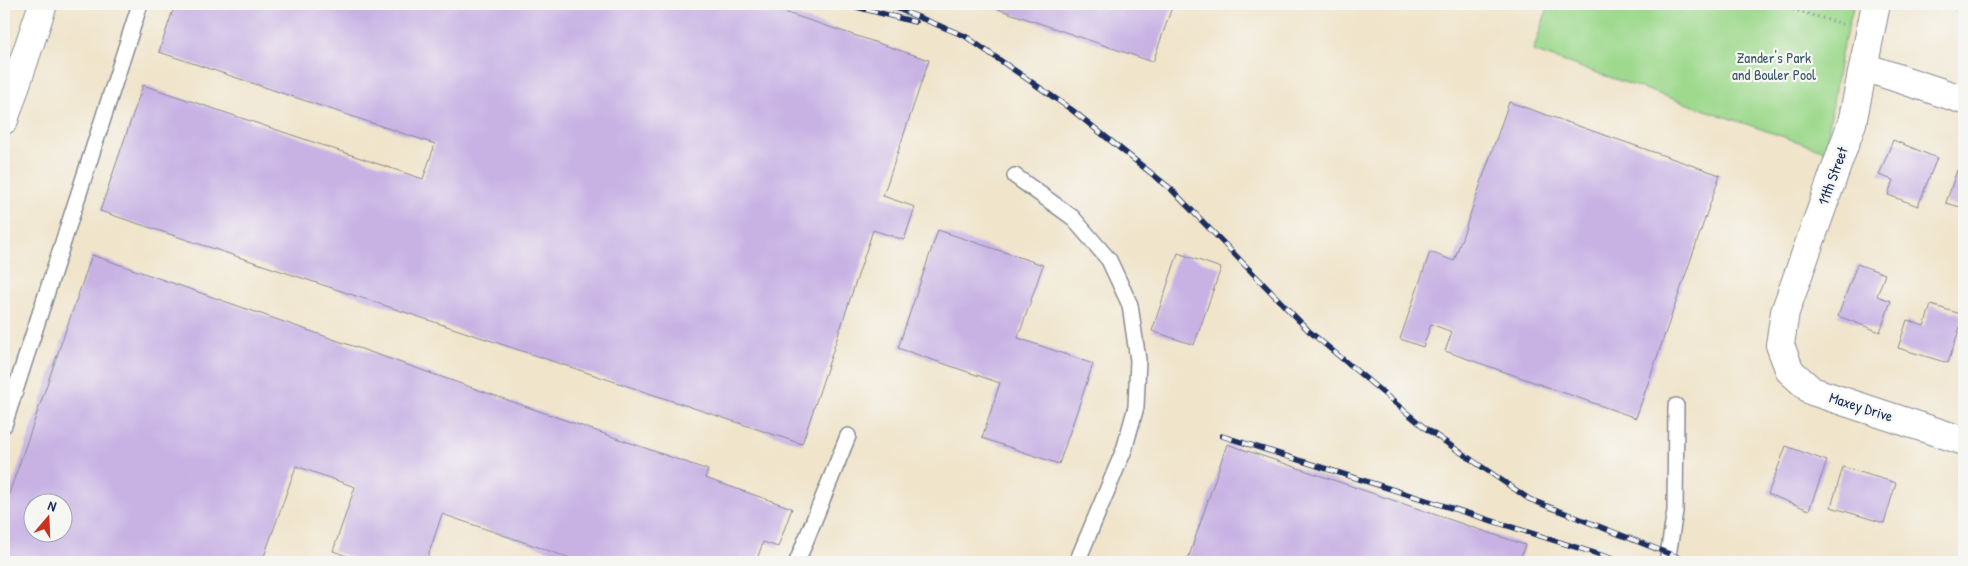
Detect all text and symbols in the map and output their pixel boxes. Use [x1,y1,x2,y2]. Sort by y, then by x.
park label: Zander's Park and Bouler Pool [1732,47,1816,85]
street label: 11th Street [1812,143,1853,208]
street label: Maxey Drive [1827,386,1896,427]
north arrow [22,494,72,544]
text: N [46,495,60,516]

